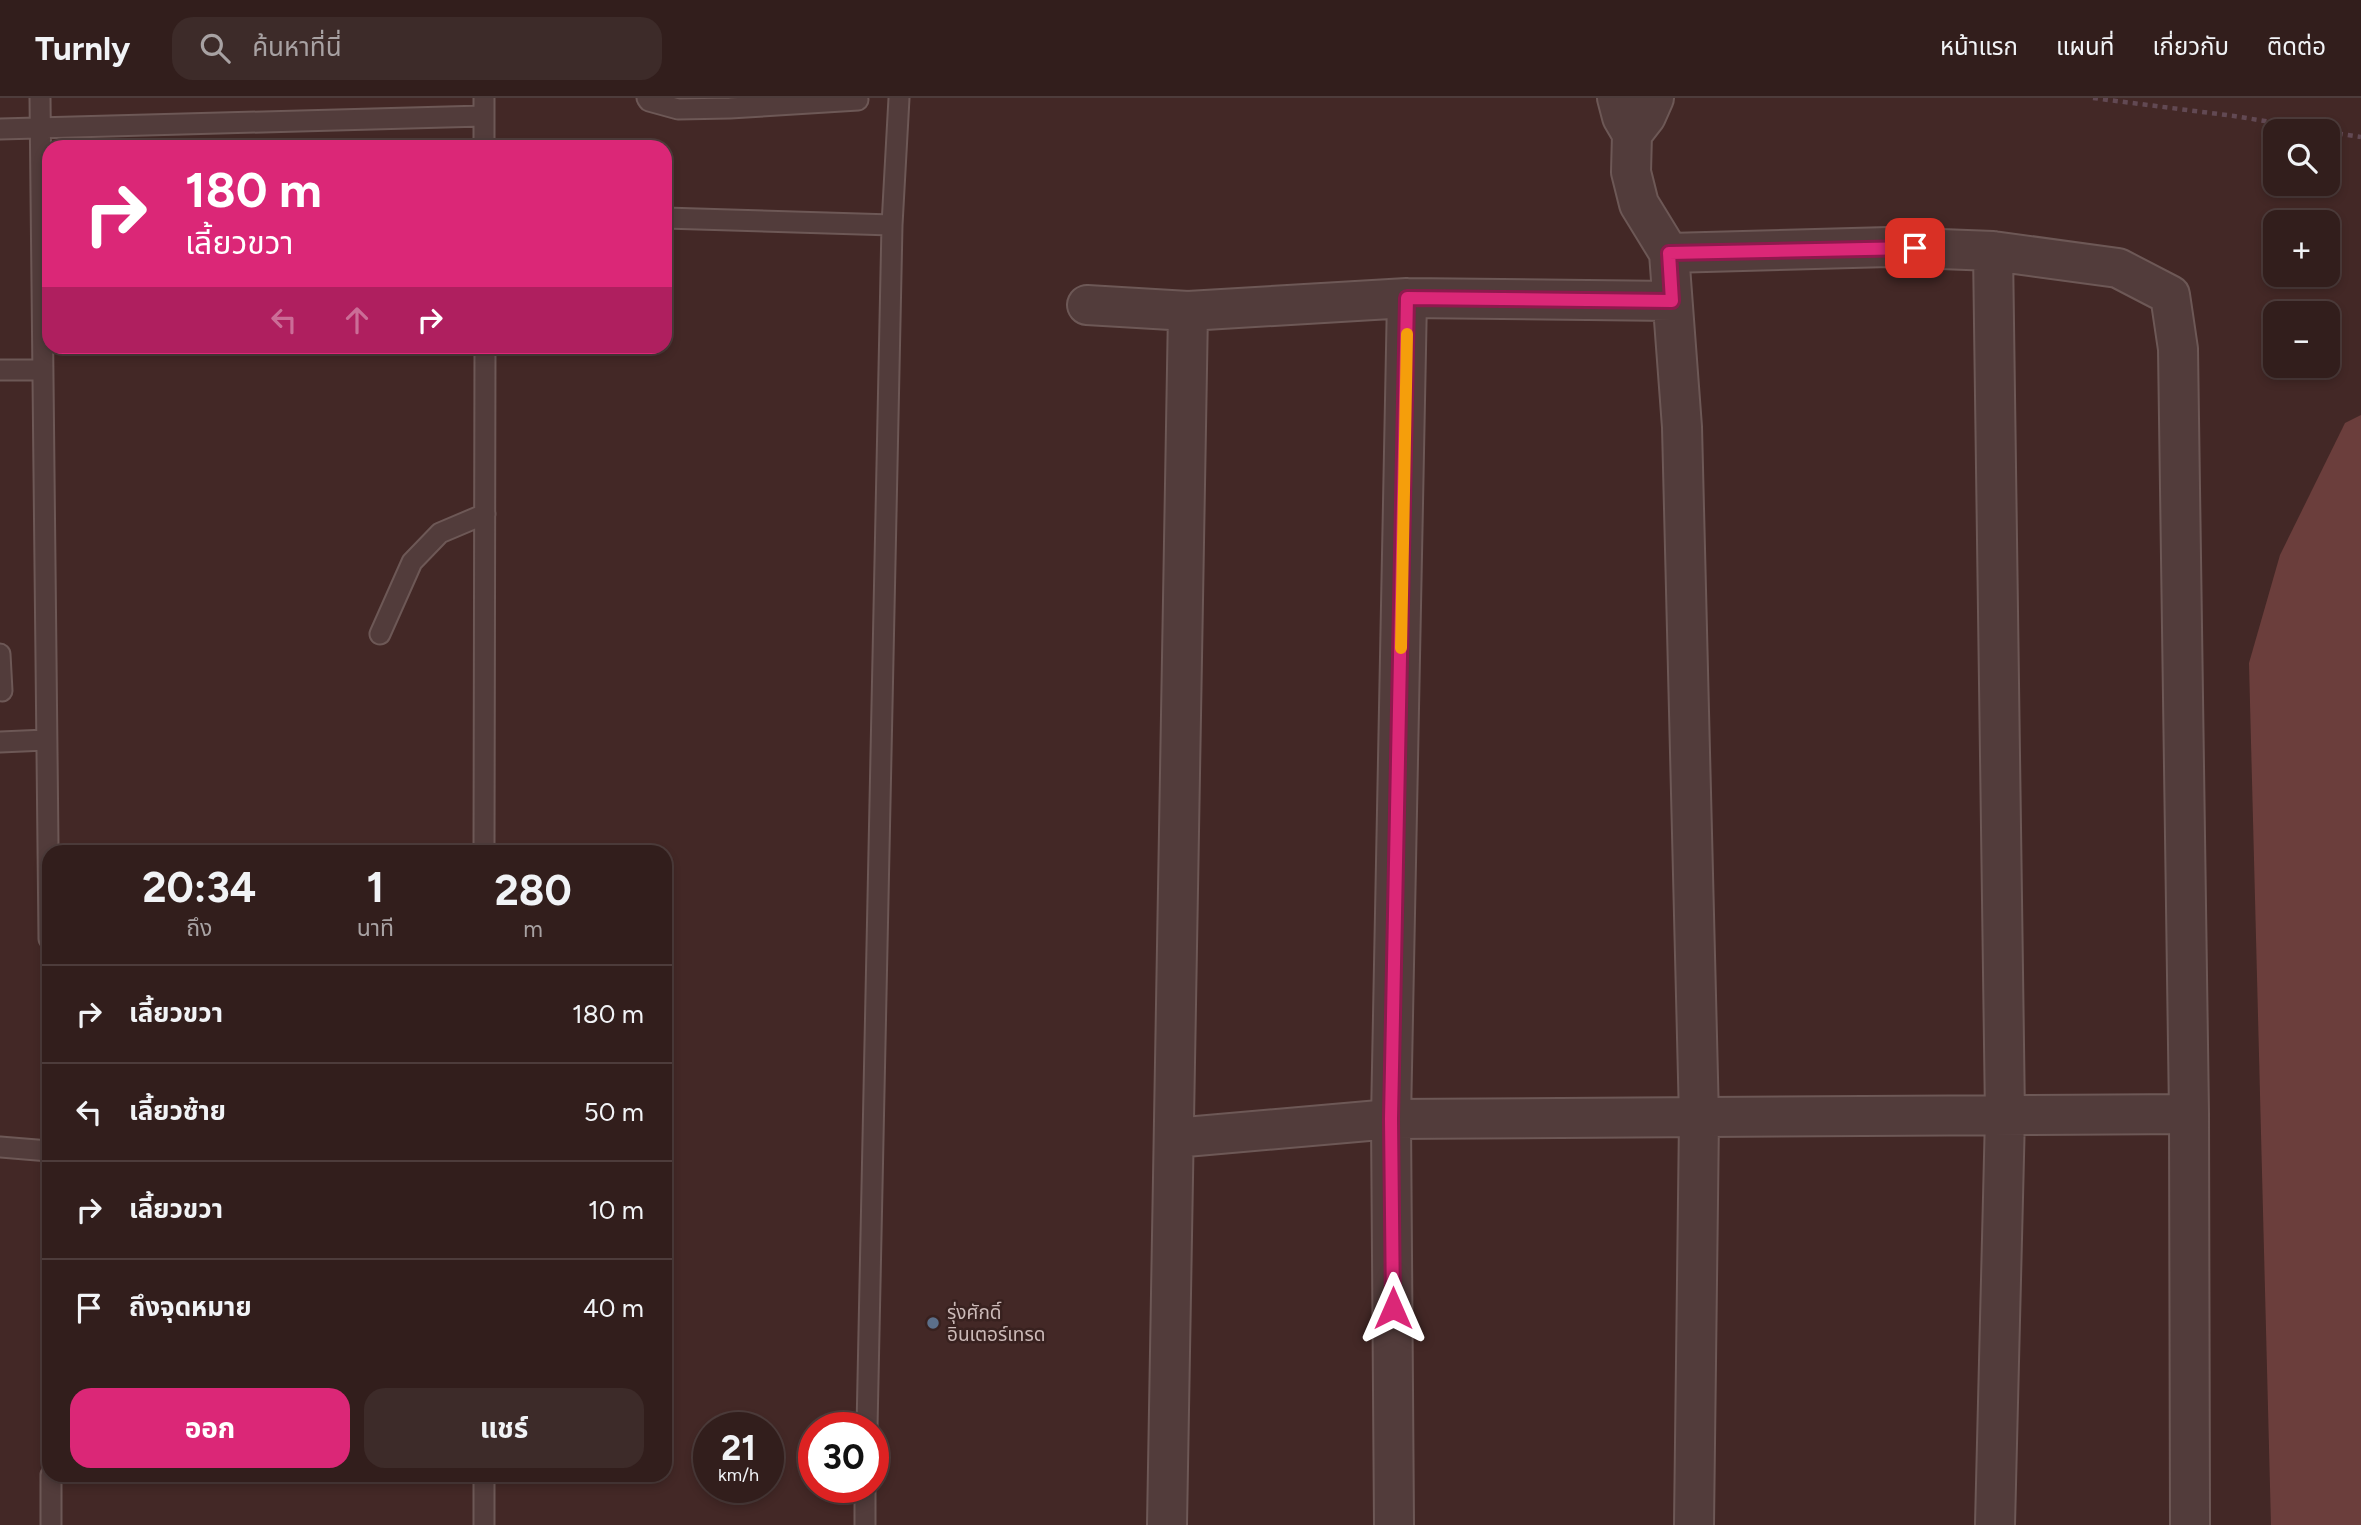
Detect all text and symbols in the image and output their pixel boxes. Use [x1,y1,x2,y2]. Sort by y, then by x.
search box [172,17,662,80]
text: Turnly [35,29,130,68]
icon: search [196,29,234,67]
text: ค้นหาที่นี่ [252,31,342,63]
text: หน้าแรก [1940,32,2018,61]
text: แผนที่ [2056,32,2114,61]
text: เกี่ยวกับ [2152,32,2229,61]
text: ติดต่อ [2267,32,2326,61]
map controls [2263,119,2340,378]
button: search [2263,119,2340,196]
text: 180 m [185,160,322,219]
icon: right [70,168,161,259]
button: + [2263,210,2340,287]
pin [1885,218,1945,278]
text: เลี้ยวขวา [185,224,293,262]
icon: arrive [1896,229,1934,267]
icon: left [265,301,303,339]
icon: ahead [338,301,376,339]
icon: right [411,301,449,339]
button: − [2263,301,2340,378]
text: 20:34 [142,862,256,913]
text: 1 [367,862,384,913]
text: 280 [494,865,572,916]
text: ถึง [186,914,212,942]
text: นาที [357,914,394,942]
text: m [523,915,543,943]
icon: right [70,995,108,1033]
text: เลี้ยวขวา [129,997,223,1029]
text: 180 m [572,998,644,1030]
icon: left [70,1093,108,1131]
text: เลี้ยวซ้าย [129,1095,226,1127]
text: 50 m [584,1096,644,1128]
icon: right [70,1191,108,1229]
text: เลี้ยวขวา [129,1193,223,1225]
text: 10 m [588,1194,644,1226]
position arrow [1356,1271,1430,1345]
icon: arrive [70,1289,108,1327]
text: ถึงจุดหมาย [129,1291,252,1323]
text: 40 m [583,1292,644,1324]
place label: รุ่งศักดิ์ อินเตอร์เทรด [947,1301,1045,1346]
marker: รุ่งศักดิ์ อินเตอร์เทรด [925,1315,941,1331]
button: ออก [70,1388,350,1468]
button: แชร์ [364,1388,644,1468]
speed limit sign: 30 [798,1412,889,1503]
text: 21 [721,1427,756,1469]
text: km/h [718,1464,759,1486]

